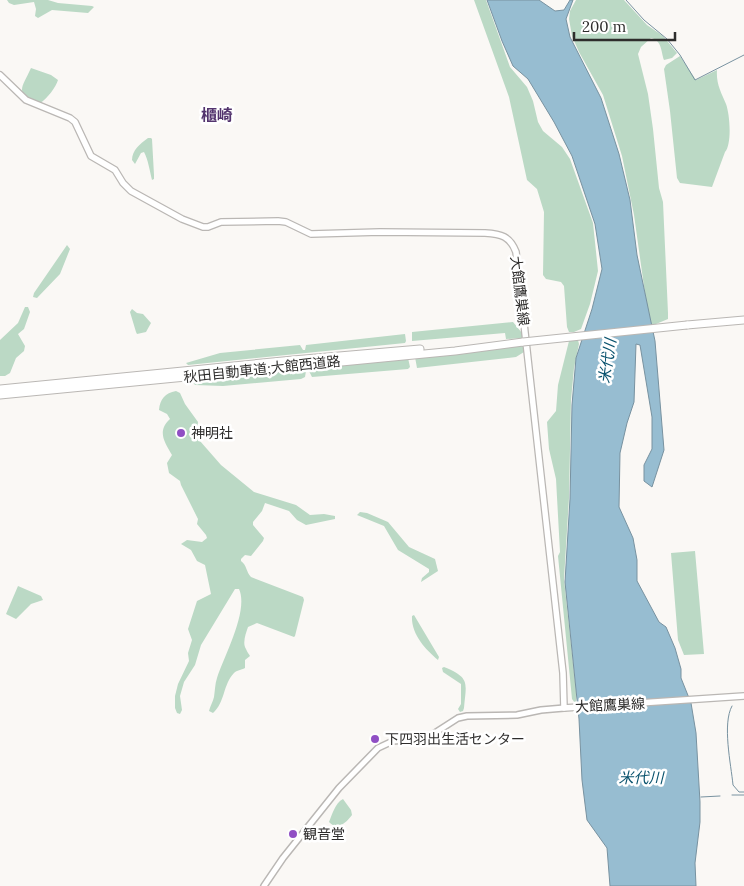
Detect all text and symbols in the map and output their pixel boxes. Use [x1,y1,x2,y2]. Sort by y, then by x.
scale bar [574,10,675,42]
text: 200 m [582,17,626,36]
district label: 櫃崎 [201,105,233,125]
street label: 大館鷹巣線 [507,255,533,327]
water label: 米代川 [594,335,620,385]
street label: 秋田自動車道;大館西道路 [183,352,341,386]
place label: 神明社 [191,424,233,442]
marker: 神明社 [175,427,187,439]
street label: 大館鷹巣線 [575,694,645,716]
place label: 下四羽出生活センター [385,730,525,748]
marker: 下四羽出生活センター [369,733,381,745]
water label: 米代川 [618,768,665,787]
place label: 観音堂 [303,825,345,843]
marker: 観音堂 [287,828,299,840]

